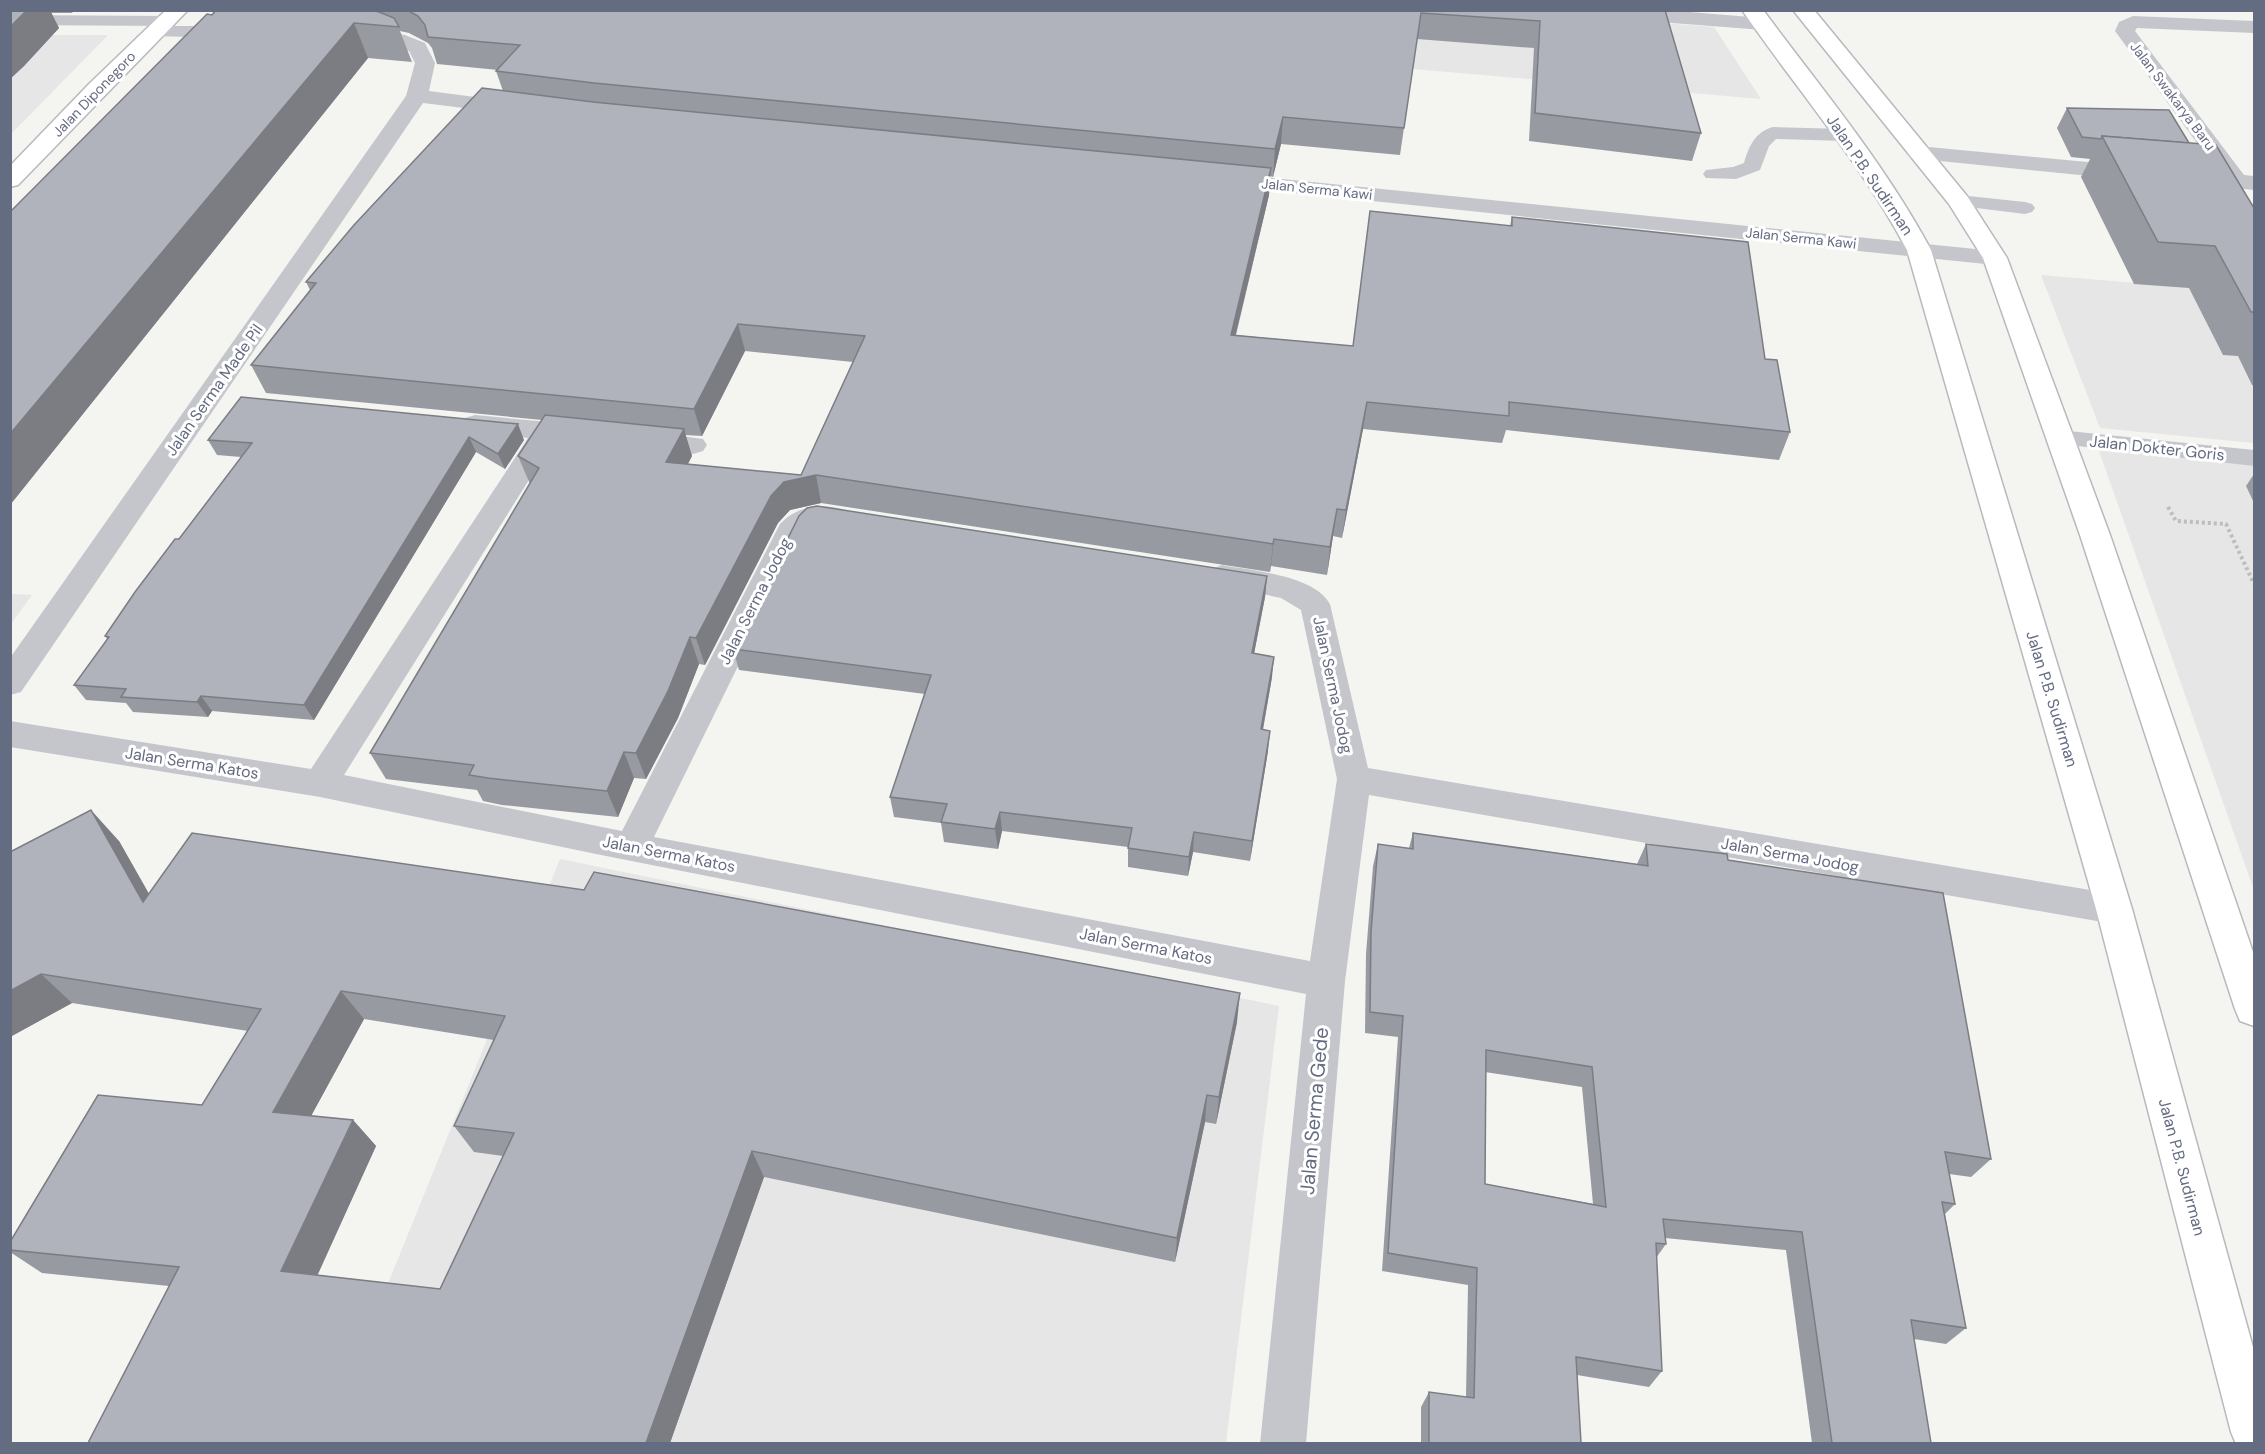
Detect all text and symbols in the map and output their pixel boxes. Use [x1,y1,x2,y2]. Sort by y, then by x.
street label: Jalan Swakarya Baru [2126,38,2220,154]
street label: Jalan Diponegoro [49,47,139,141]
street label: Jalan P.B. Sudirman [1822,111,1918,239]
street label: Jalan Serma Kawi [1261,174,1373,204]
street label: Jalan Serma Kawi [1745,223,1857,253]
street label: Jalan Serma Made Pil [161,320,267,460]
street label: Jalan Dokter Goris [2088,430,2226,466]
street label: Jalan Serma Jodog [714,534,796,668]
street label: Jalan Serma Jodog [1308,615,1358,755]
street label: Jalan P.B. Sudirman [2021,628,2083,770]
street label: Jalan Serma Katos [124,742,260,784]
street label: Jalan Serma Katos [601,831,737,877]
street label: Jalan Serma Jodog [1719,833,1861,877]
street label: Jalan Serma Katos [1078,923,1214,969]
street label: Jalan Serma Gede [1294,1026,1334,1196]
street label: Jalan P.B. Sudirman [2154,1096,2210,1238]

